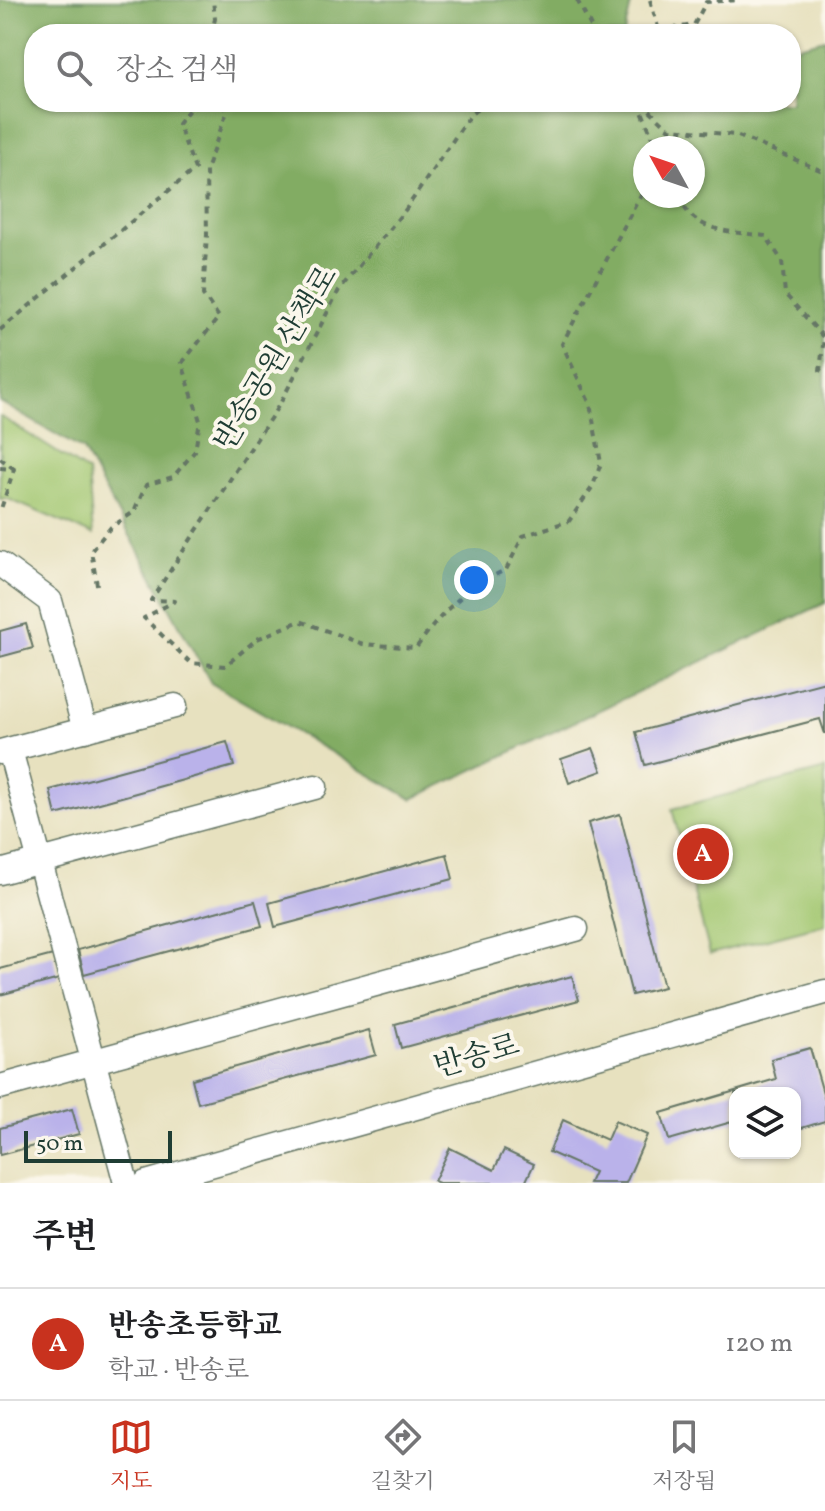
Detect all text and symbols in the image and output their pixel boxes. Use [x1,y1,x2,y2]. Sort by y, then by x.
search box [24,24,801,112]
icon: search [52,46,96,90]
text: 장소 검색 [116,50,238,92]
north arrow [633,136,705,208]
street label: 반송공원 산책로 [205,259,349,459]
your location [454,560,494,600]
pin: A [677,824,729,884]
street label: 반송로 [429,1025,525,1089]
map controls [729,1087,801,1159]
button: layers [729,1087,801,1159]
scale bar [24,1127,172,1163]
text: 50 m [36,1129,83,1160]
text: 주변 [32,1215,98,1262]
text: 반송초등학교 [108,1306,282,1348]
text: A [49,1326,67,1362]
text: 120 m [725,1326,793,1362]
text: 학교 · 반송로 [108,1353,249,1389]
tab: 지도 [109,1415,153,1498]
tab: 길찾기 [371,1415,434,1498]
tab: 저장됨 [652,1415,716,1498]

